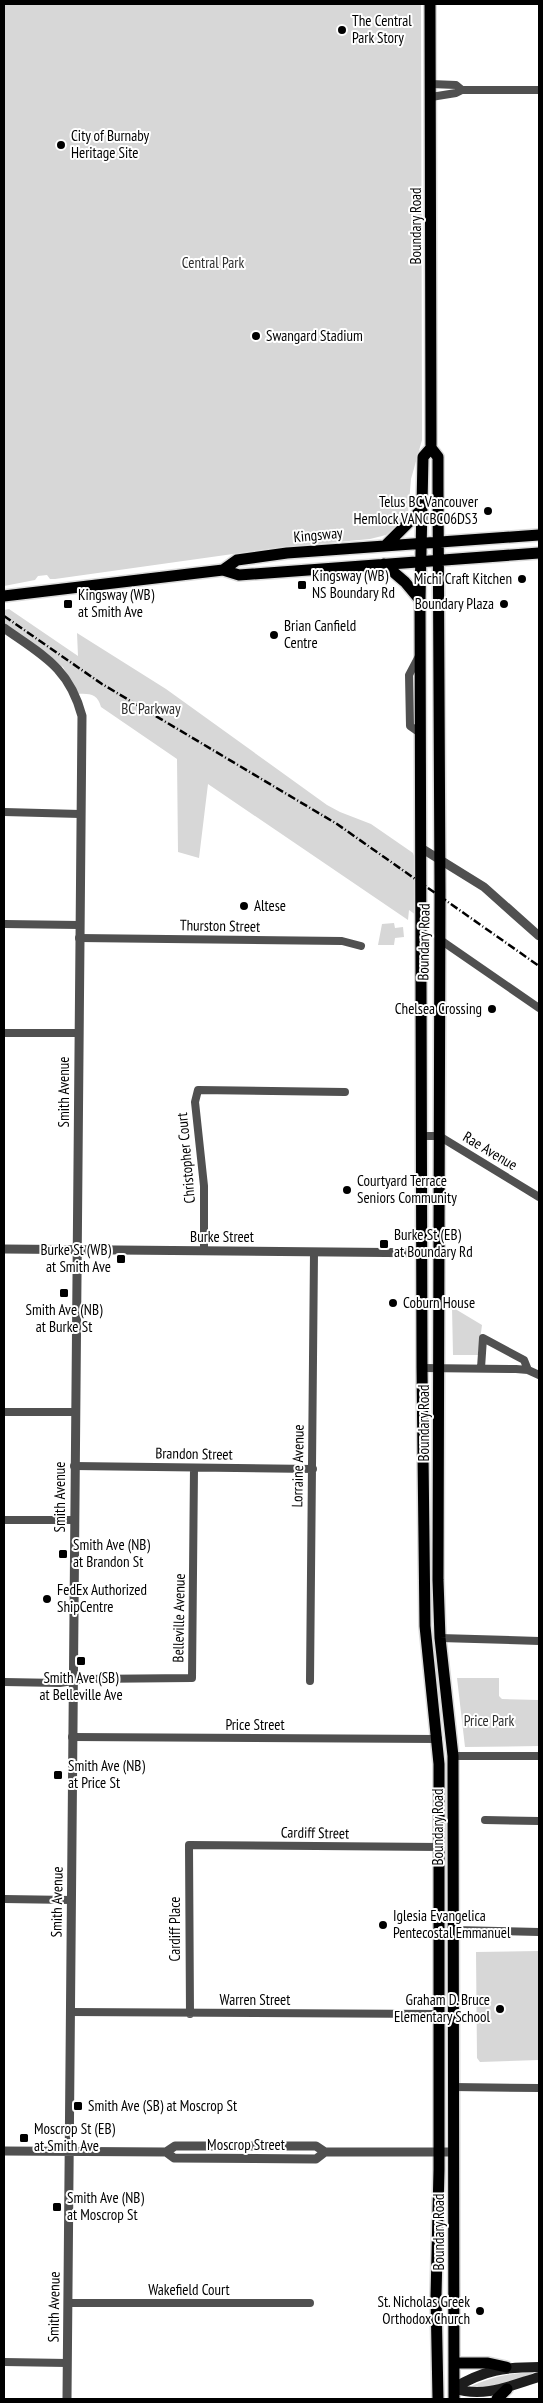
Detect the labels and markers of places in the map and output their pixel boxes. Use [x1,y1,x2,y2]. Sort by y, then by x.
place label: The Central Park Story [352,11,412,47]
marker: The Central Park Story [336,24,348,36]
place label: City of Burnaby Heritage Site [71,126,150,162]
marker: City of Burnaby Heritage Site [55,139,67,151]
place label: Swangard Stadium [266,326,363,345]
marker: Swangard Stadium [250,330,262,342]
place label: Telus BC Vancouver Hemlock VANCBC06DS3 [354,492,479,528]
marker: Telus BC Vancouver Hemlock VANCBC06DS3 [482,505,494,517]
place label: Kingsway (WB) NS Boundary Rd [312,566,395,602]
place label: Michi Craft Kitchen [414,569,512,588]
marker: Michi Craft Kitchen [516,573,528,585]
marker: Kingsway (WB) NS Boundary Rd [296,579,308,591]
place label: Kingsway (WB) at Smith Ave [78,585,155,621]
place label: Boundary Plaza [415,594,494,613]
marker: Kingsway (WB) at Smith Ave [62,598,74,610]
marker: Boundary Plaza [498,598,510,610]
place label: Brian Canfield Centre [284,616,356,652]
marker: Brian Canfield Centre [268,629,280,641]
place label: Altese [254,896,286,915]
marker: Altese [238,900,250,912]
place label: Chelsea Crossing [395,999,482,1018]
marker: Chelsea Crossing [486,1003,498,1015]
place label: Courtyard Terrace Seniors Community [357,1171,457,1207]
marker: Courtyard Terrace Seniors Community [341,1184,353,1196]
place label: Burke St (EB) at Boundary Rd [394,1225,473,1261]
marker: Burke St (EB) at Boundary Rd [378,1238,390,1250]
place label: Burke St (WB) at Smith Ave [40,1240,112,1276]
marker: Burke St (WB) at Smith Ave [115,1253,127,1265]
marker: Smith Ave (NB) at Burke St [58,1287,70,1299]
place label: Coburn House [403,1293,475,1312]
marker: Coburn House [387,1297,399,1309]
place label: Smith Ave (NB) at Burke St [26,1300,103,1336]
place label: Smith Ave (NB) at Brandon St [73,1535,150,1571]
marker: Smith Ave (NB) at Brandon St [57,1548,69,1560]
place label: FedEx Authorized ShipCentre [57,1580,147,1616]
marker: FedEx Authorized ShipCentre [41,1593,53,1605]
marker: Smith Ave (SB) at Belleville Ave [75,1655,87,1667]
place label: Smith Ave (SB) at Belleville Ave [39,1668,123,1704]
place label: Smith Ave (NB) at Price St [68,1756,145,1792]
marker: Smith Ave (NB) at Price St [52,1769,64,1781]
place label: Iglesia Evangelica Pentecostal Emmanuel [393,1906,511,1942]
marker: Iglesia Evangelica Pentecostal Emmanuel [377,1919,389,1931]
place label: Graham D. Bruce Elementary School [394,1990,491,2026]
marker: Graham D. Bruce Elementary School [494,2003,506,2015]
place label: Smith Ave (SB) at Moscrop St [88,2096,237,2115]
marker: Smith Ave (SB) at Moscrop St [72,2100,84,2112]
place label: Moscrop St (EB) at Smith Ave [34,2119,115,2155]
marker: Moscrop St (EB) at Smith Ave [18,2132,30,2144]
place label: Smith Ave (NB) at Moscrop St [67,2188,144,2224]
marker: Smith Ave (NB) at Moscrop St [51,2201,63,2213]
place label: St. Nicholas Greek Orthodox Church [378,2292,470,2328]
marker: St. Nicholas Greek Orthodox Church [474,2305,486,2317]

